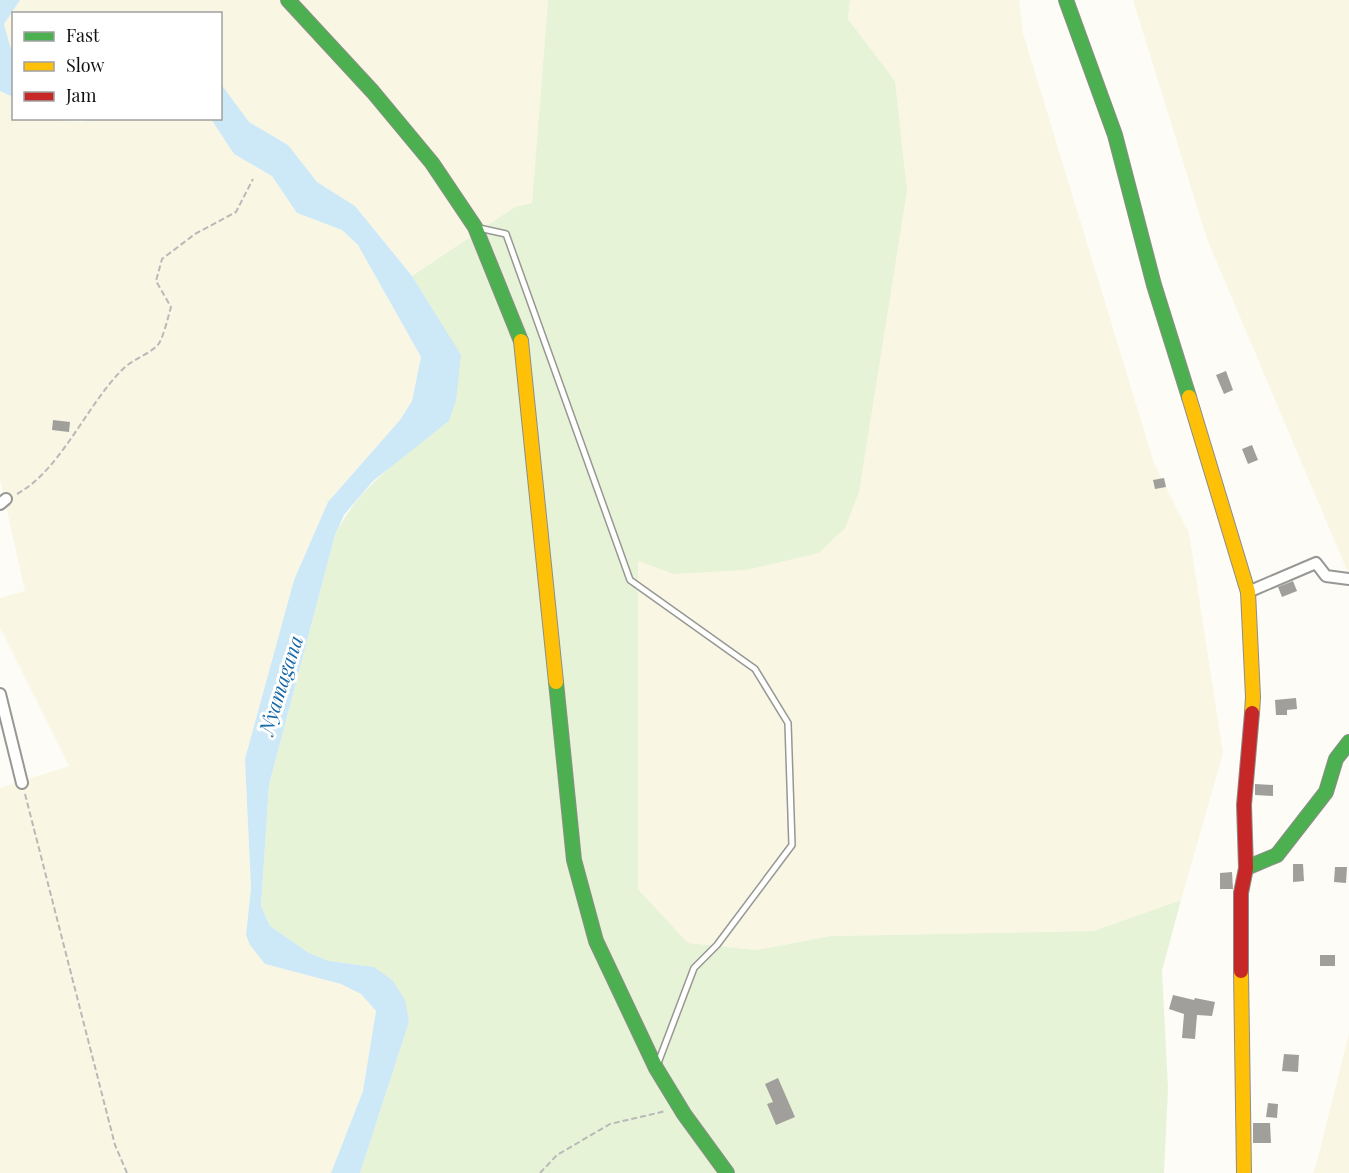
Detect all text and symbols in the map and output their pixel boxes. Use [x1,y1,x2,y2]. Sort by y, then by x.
legend [12,12,222,120]
text: Fast [66,23,100,47]
text: Slow [66,53,104,77]
text: Jam [65,83,96,107]
water label: Nyamagana [250,632,308,739]

